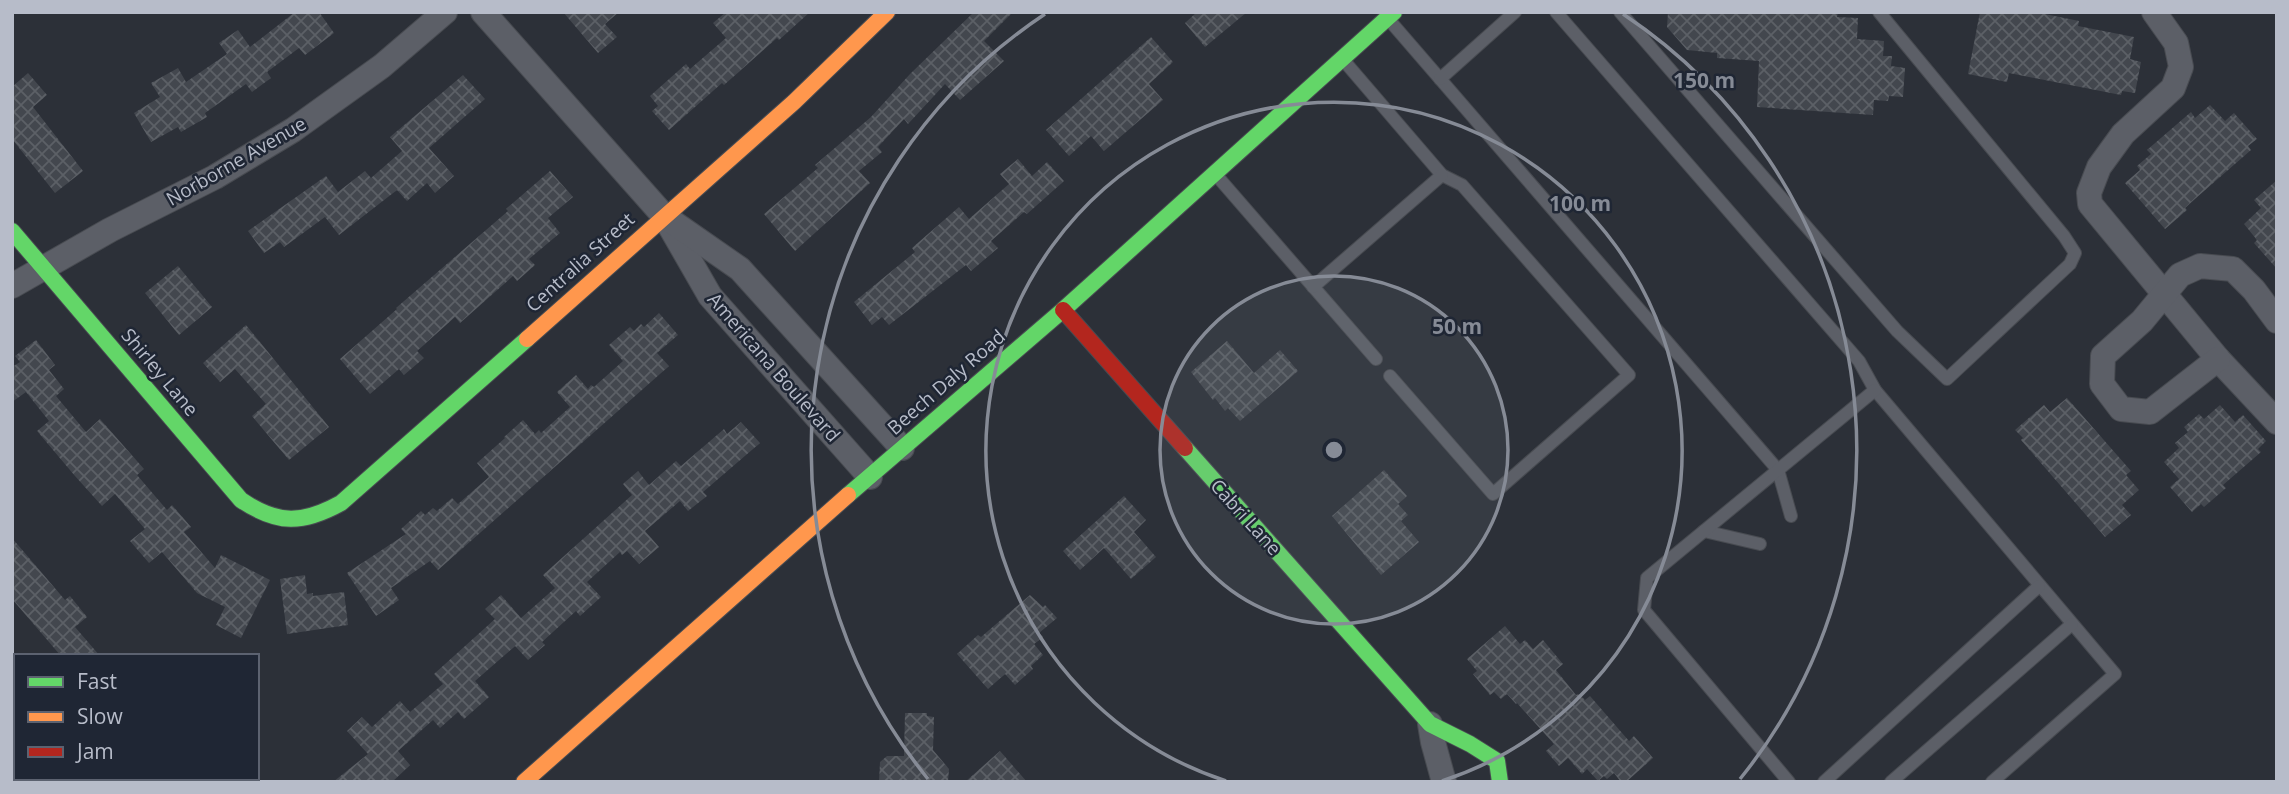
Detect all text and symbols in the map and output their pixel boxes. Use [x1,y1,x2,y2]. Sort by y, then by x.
text: 150 m [1673,66,1735,94]
street label: Norborne Avenue [161,110,311,212]
text: 100 m [1549,189,1611,217]
street label: Centralia Street [520,206,640,318]
street label: Americana Boulevard [702,287,846,447]
text: 50 m [1432,312,1482,340]
street label: Shirley Lane [116,323,204,421]
street label: Beech Daly Road [882,324,1010,440]
centre of rings [1322,438,1346,462]
street label: Cabri Lane [1205,473,1287,561]
legend [14,654,259,780]
text: Fast [77,667,117,695]
text: Slow [77,702,123,730]
text: Jam [75,737,114,765]

